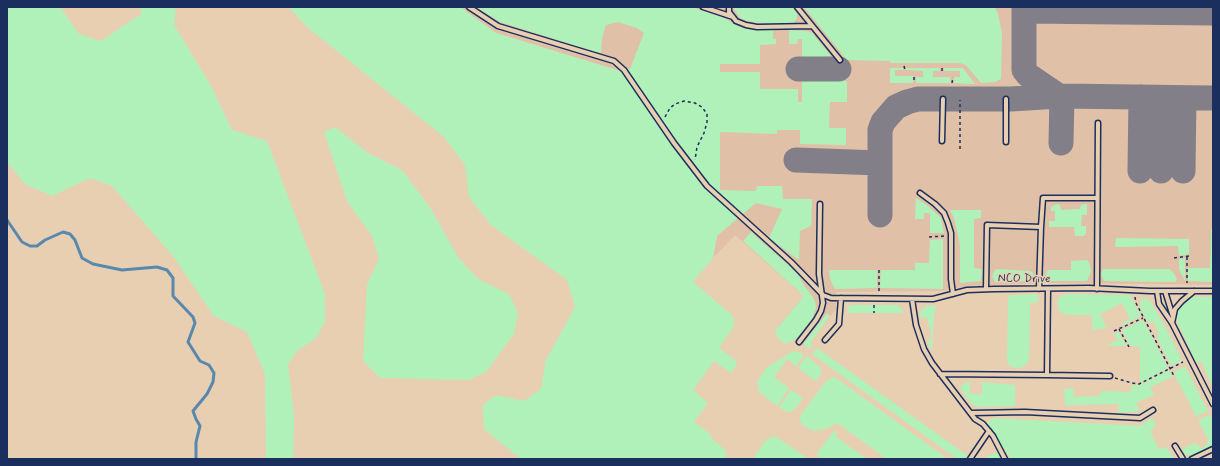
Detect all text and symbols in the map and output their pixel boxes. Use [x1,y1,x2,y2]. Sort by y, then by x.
street label: NCO Drive [998,272,1050,286]

